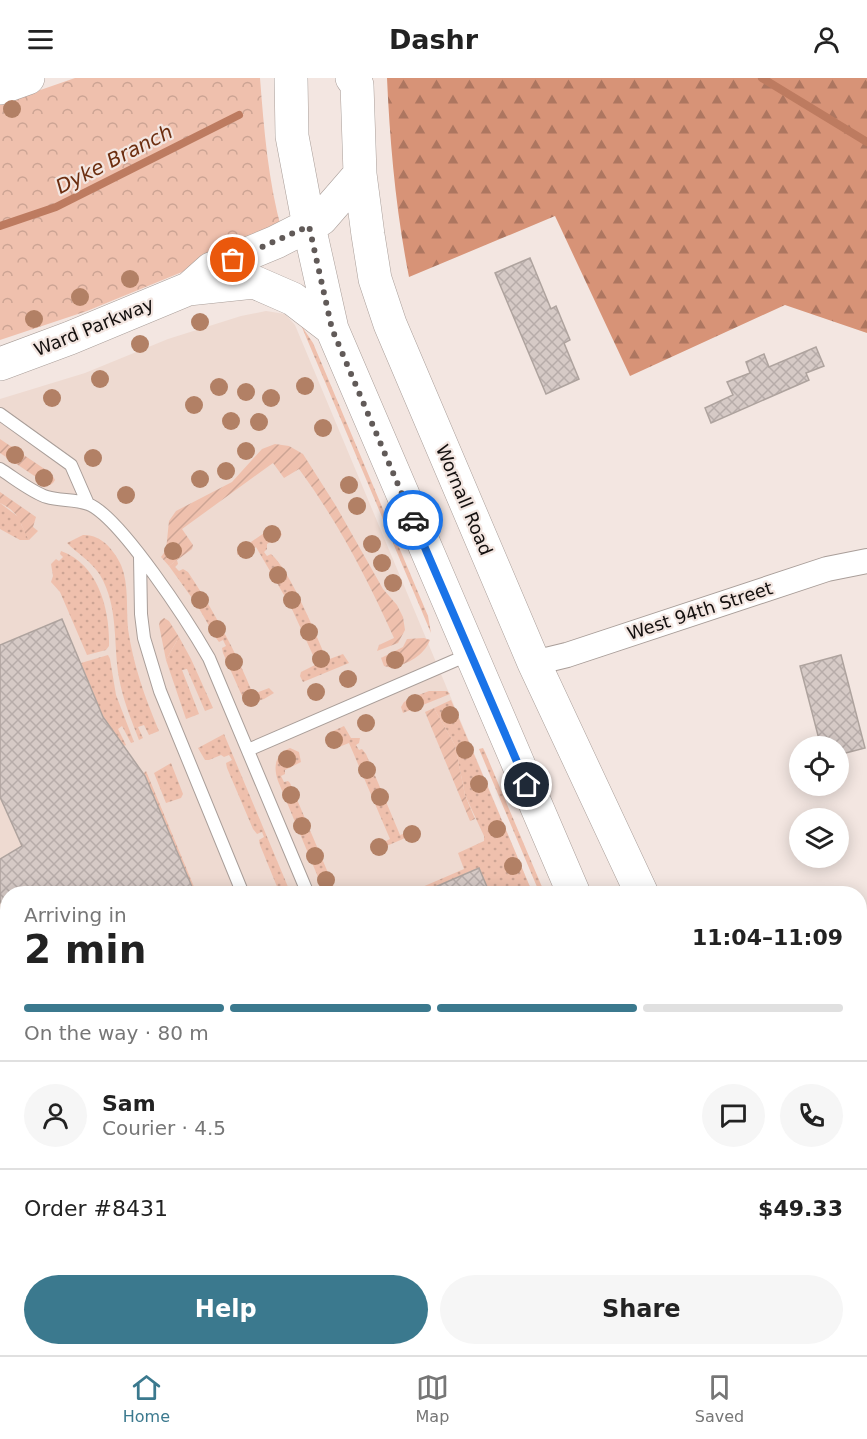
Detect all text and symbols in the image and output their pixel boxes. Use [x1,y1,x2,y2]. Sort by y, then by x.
icon: menu [24,23,57,56]
icon: person [810,23,843,56]
text: Dashr [389,24,478,55]
water label: Dyke Branch [52,119,176,199]
pin [207,234,258,285]
icon: bag [216,243,249,276]
street label: Ward Parkway [31,293,157,360]
street label: Wornall Road [432,441,497,558]
courier [383,490,443,550]
icon: car [397,504,430,537]
street label: West 94th Street [624,577,775,644]
map controls [789,736,849,868]
button: locate [789,736,849,796]
pin [501,759,552,810]
icon: home [510,768,543,801]
button: layers [789,808,849,868]
text: Arriving in [24,903,127,927]
text: 11:04–11:09 [692,925,843,950]
text: 2 min [24,927,146,972]
text: On the way · 80 m [24,1021,209,1045]
button: person [24,1084,87,1147]
button: chat [702,1084,765,1147]
button: phone [780,1084,843,1147]
text: Sam [102,1091,156,1116]
text: Courier · 4.5 [102,1116,226,1140]
text: Order #8431 [24,1196,168,1221]
text: $49.33 [758,1196,843,1221]
button: Help [24,1275,428,1344]
button: Share [440,1275,843,1344]
tab: Home [123,1371,170,1426]
tab: Map [416,1371,449,1426]
tab: Saved [695,1371,744,1426]

